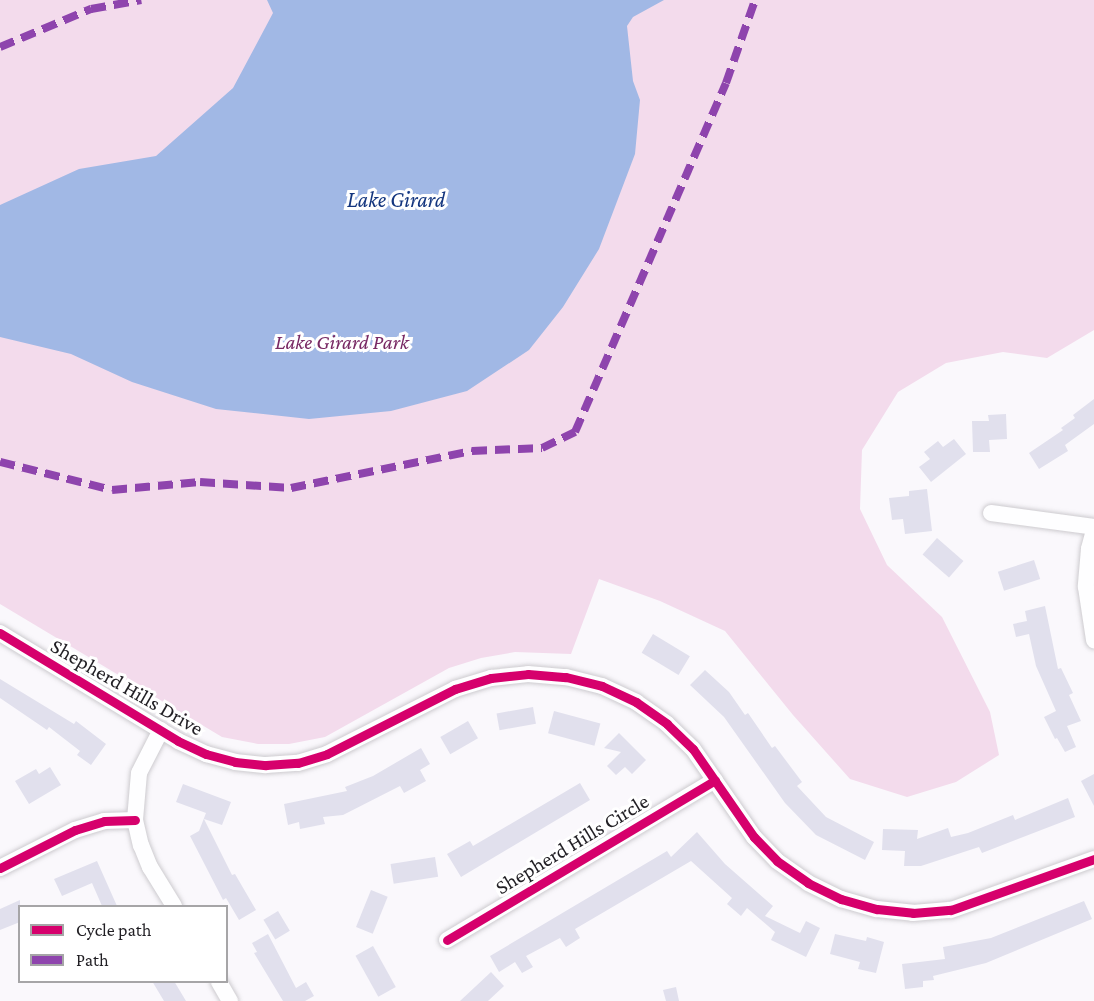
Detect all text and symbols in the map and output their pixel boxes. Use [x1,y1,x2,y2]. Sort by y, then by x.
water label: Lake Girard [347,187,445,213]
park label: Lake Girard Park [275,329,409,355]
street label: Shepherd Hills Drive [46,633,208,741]
street label: Shepherd Hills Circle [491,788,653,900]
legend [18,905,228,983]
text: Cycle path [76,920,151,940]
text: Path [76,950,109,970]

